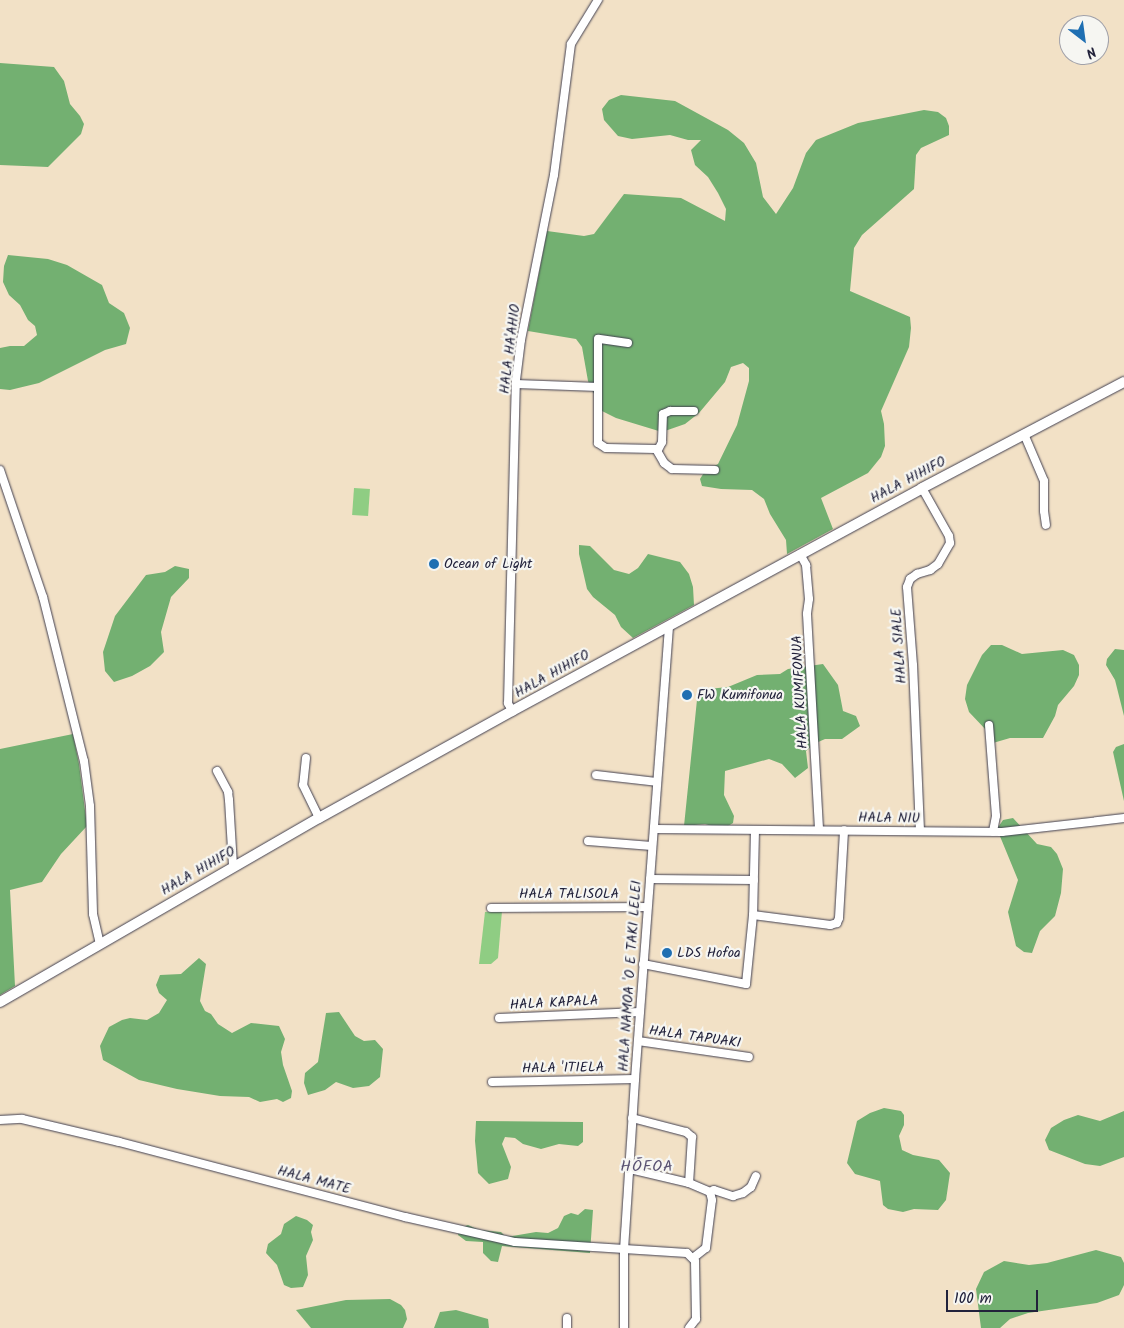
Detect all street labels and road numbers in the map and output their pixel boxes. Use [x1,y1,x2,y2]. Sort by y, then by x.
street label: HALA HA'AHIO [496,303,524,395]
street label: HALA HIHIFO [867,453,949,507]
street label: HALA SIALE [888,608,910,684]
street label: HALA KUMIFONUA [789,635,811,749]
street label: HALA HIHIFO [512,647,592,701]
street label: HALA NIU [858,809,920,827]
street label: HALA HIHIFO [158,843,238,899]
street label: HALA NAMOA 'O E TAKI LELEI [615,880,645,1072]
street label: HALA TALISOLA [519,886,619,902]
street label: HALA KAPALA [509,992,599,1014]
street label: HALA TAPUAKI [648,1022,742,1052]
street label: HALA 'ITIELA [522,1059,604,1077]
street label: HALA MATE [276,1162,352,1198]

